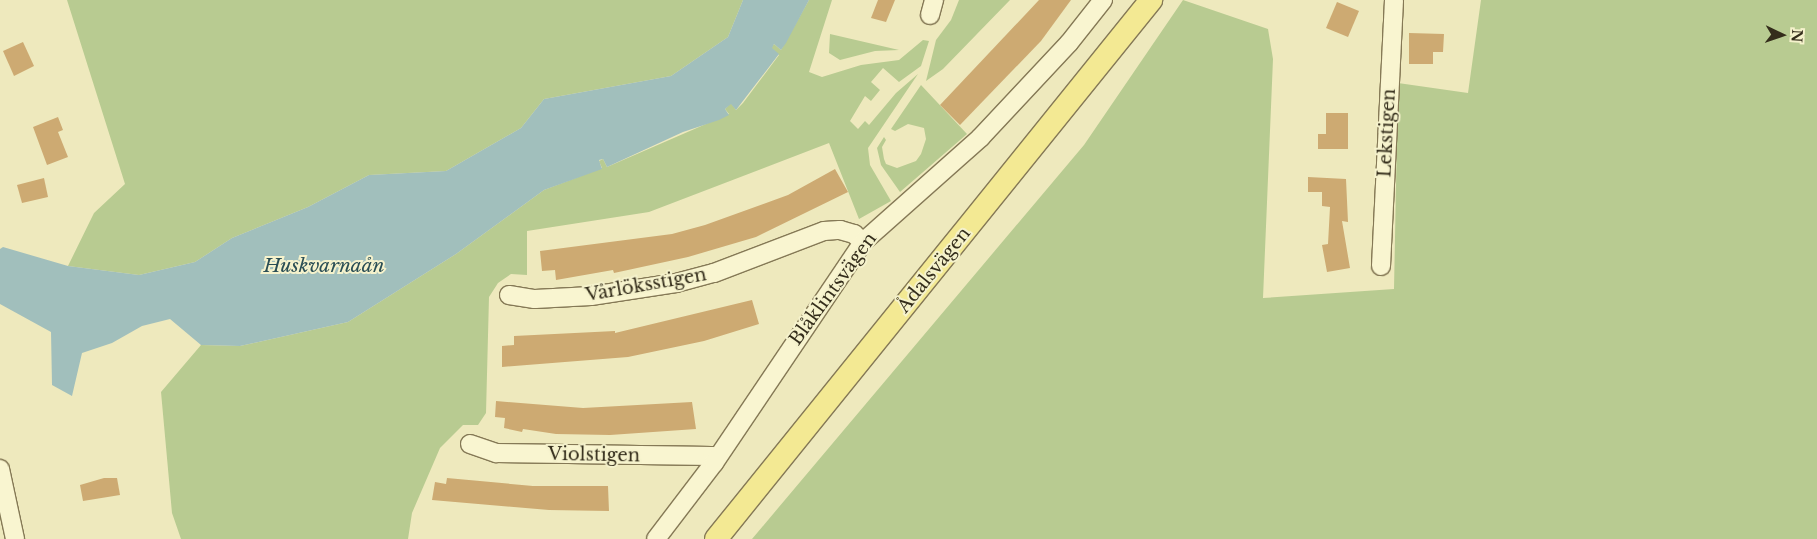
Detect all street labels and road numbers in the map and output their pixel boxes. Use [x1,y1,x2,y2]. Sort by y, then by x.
street label: Lekstigen [1374,88,1400,178]
street label: Ådalsvägen [893,223,975,317]
street label: Blåklintsvägen [785,228,881,350]
street label: Vårlöksstigen [584,264,708,306]
street label: Violstigen [548,443,640,467]

